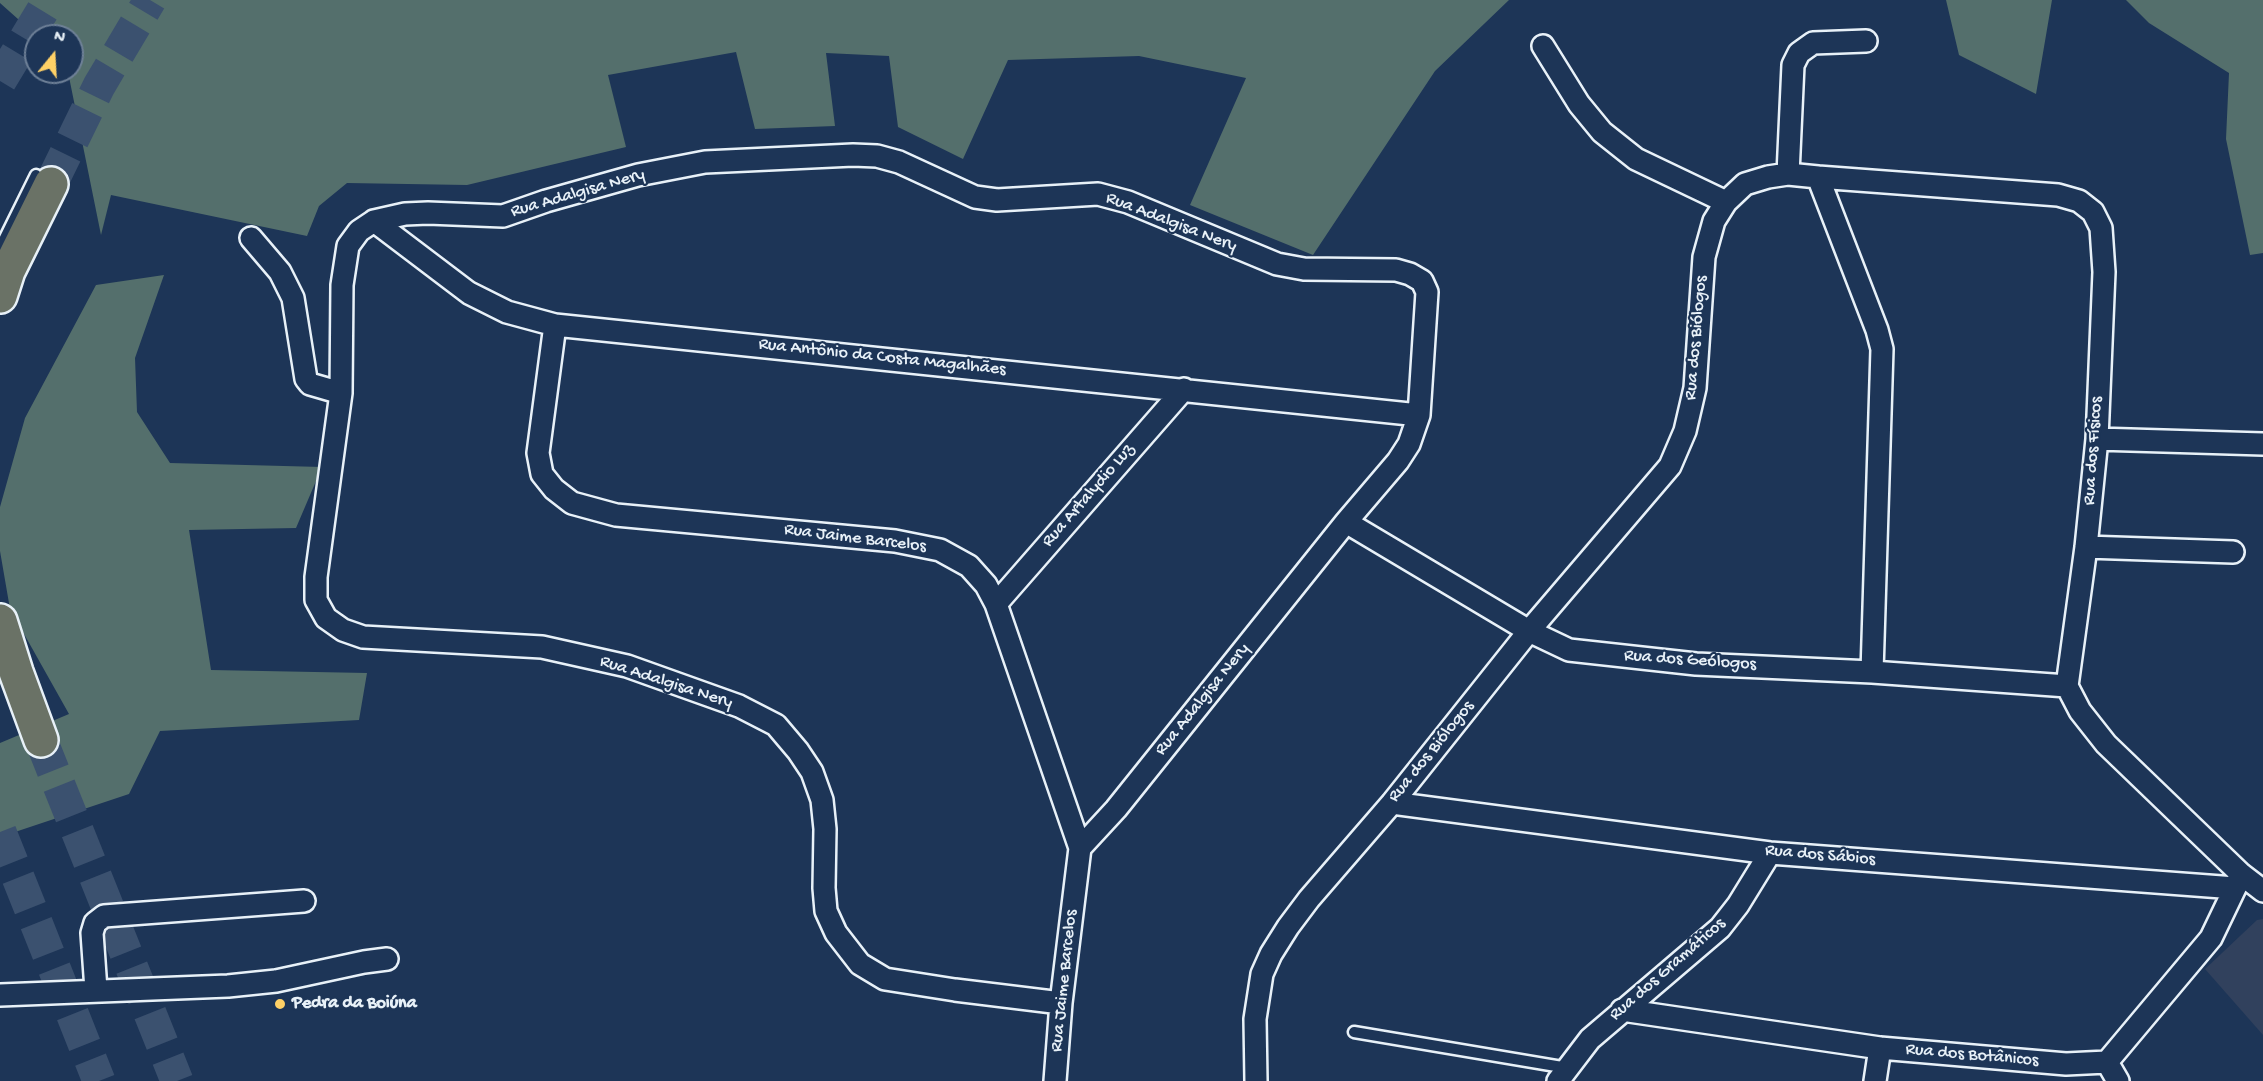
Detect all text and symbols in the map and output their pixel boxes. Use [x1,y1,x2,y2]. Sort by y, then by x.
north arrow [24,24,84,84]
text: N [51,28,67,49]
street label: Rua Adalgisa Nery [508,165,648,223]
street label: Rua Adalgisa Nery [1102,188,1240,258]
street label: Rua dos Biólogos [1681,275,1713,401]
street label: Rua Antônio da Costa Magalhães [757,334,1007,382]
street label: Rua dos Físicos [2079,396,2109,506]
street label: Rua Artalydio Luz [1038,440,1140,552]
street label: Rua Jaime Barcelos [783,520,927,558]
street label: Rua Adalgisa Nery [1151,639,1255,761]
street label: Rua dos Geólogos [1623,646,1757,676]
street label: Rua Adalgisa Nery [597,651,735,715]
street label: Rua dos Biólogos [1384,697,1480,807]
street label: Rua dos Sábios [1764,840,1876,872]
street label: Rua Jaime Barcelos [1047,909,1083,1053]
street label: Rua dos Gramáticos [1606,914,1730,1026]
place label: Pedra da Boiúna [292,993,417,1015]
marker: Pedra da Boiúna [273,997,287,1011]
street label: Rua dos Botânicos [1905,1039,2039,1073]

